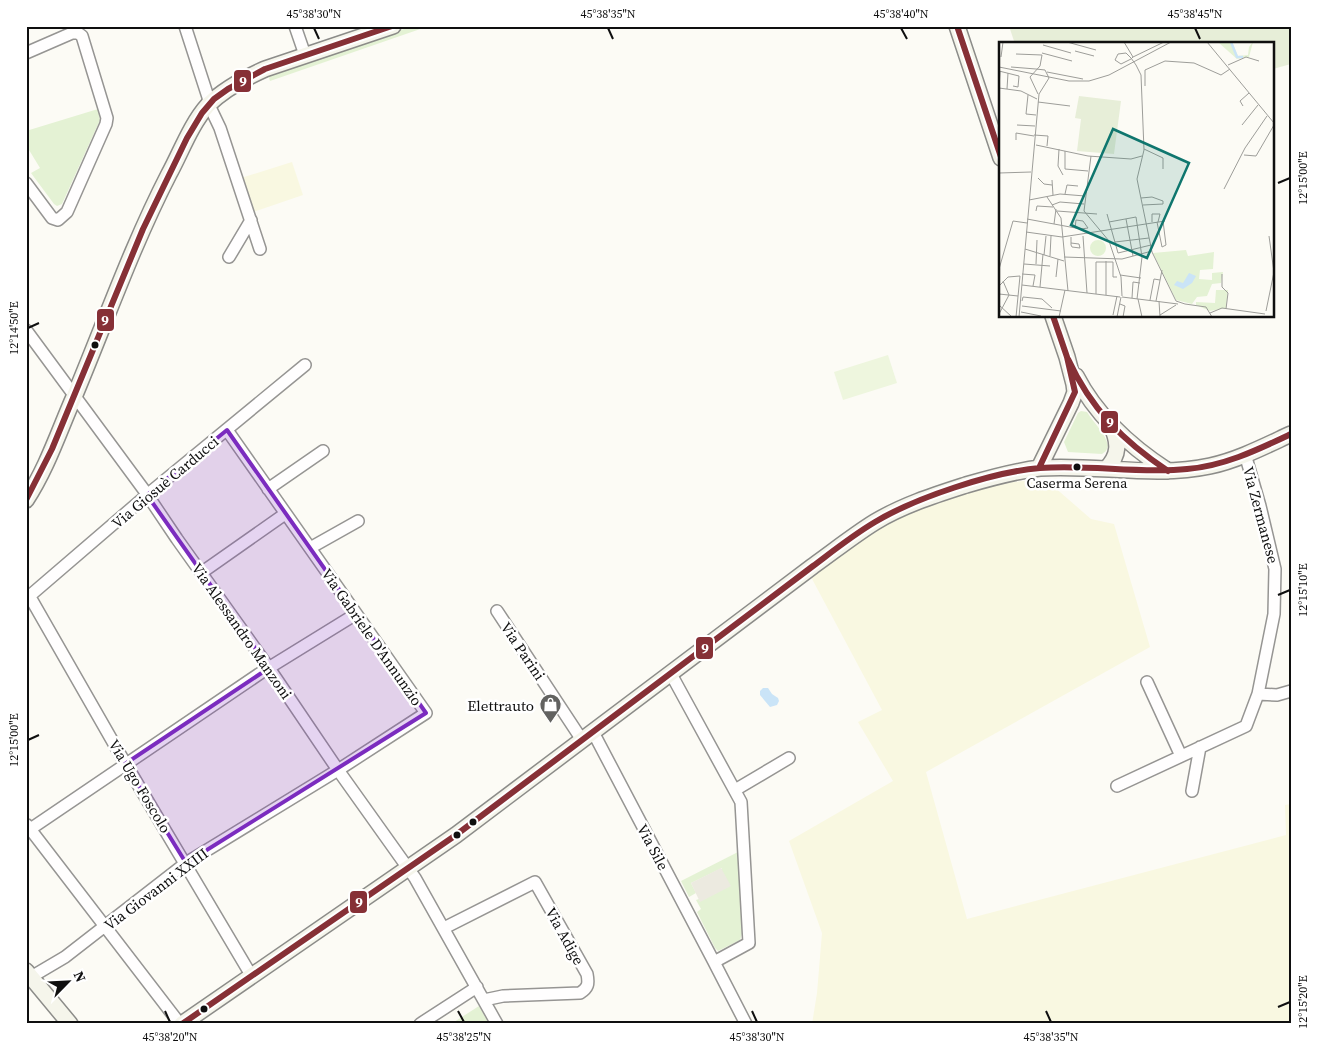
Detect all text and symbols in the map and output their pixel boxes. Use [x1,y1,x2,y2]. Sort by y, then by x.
text: 45°38'30"N [286,6,342,22]
text: 45°38'35"N [580,6,636,22]
text: 45°38'40"N [873,6,929,22]
text: 45°38'45"N [1167,6,1223,22]
inset map [999,42,1274,318]
line badge: 9 [233,69,252,93]
text: 9 [239,71,247,91]
text: 12°15'00"E [1295,151,1311,205]
text: 12°14'50"E [6,301,22,355]
line badge: 9 [96,308,115,332]
text: 9 [101,310,109,330]
unlabelled marker [90,340,100,350]
line badge: 9 [1100,410,1119,434]
text: 9 [1106,412,1114,432]
street label: Via Giosuè Carducci [107,431,223,533]
marker: Caserma Serena [1072,462,1082,472]
street label: Via Zermanese [1238,464,1284,566]
place label: Caserma Serena [1027,473,1128,493]
street label: Via Alessandro Manzoni [187,559,297,703]
text: 12°15'10"E [1295,563,1311,617]
street label: Via Gabriele D'Annunzio [317,564,427,710]
street label: Via Parini [496,618,550,684]
line badge: 9 [695,636,714,660]
text: 9 [701,638,709,658]
shop icon: Elettrauto [538,693,562,724]
place label: Elettrauto [467,695,534,716]
text: 12°15'00"E [6,713,22,767]
street label: Via Ugo Foscolo [104,735,176,837]
unlabelled marker [468,817,478,827]
street label: Via Sile [632,820,674,874]
unlabelled marker [452,830,462,840]
street label: Via Giovanni XXIII [100,843,212,935]
line badge: 9 [349,890,368,914]
text: 9 [355,892,363,912]
street label: Via Adige [541,903,590,969]
north arrow [42,958,92,1008]
text: N [69,968,91,985]
text: 12°15'20"E [1295,975,1311,1029]
unlabelled marker [199,1004,209,1014]
text: 45°38'20"N [142,1029,198,1045]
text: 45°38'25"N [436,1029,492,1045]
text: 45°38'30"N [729,1029,785,1045]
text: 45°38'35"N [1023,1029,1079,1045]

